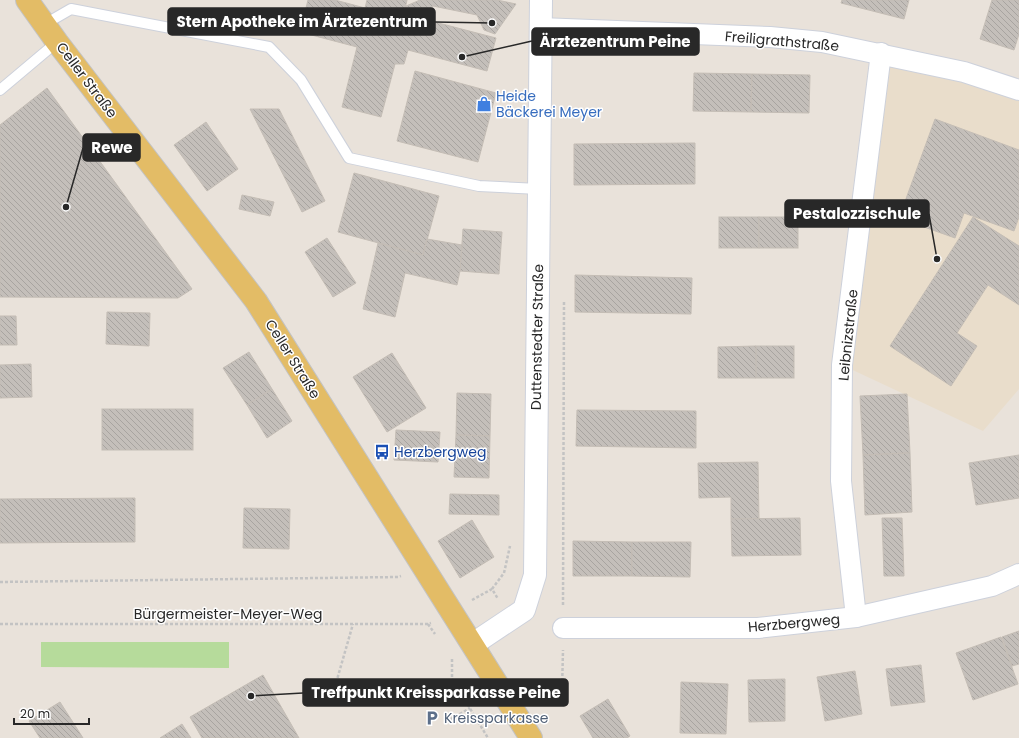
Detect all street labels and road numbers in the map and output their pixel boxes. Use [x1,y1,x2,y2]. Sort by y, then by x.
street label: Freiligrathstraße [724,26,840,56]
street label: Celler Straße [52,38,122,122]
street label: Duttenstedter Straße [526,263,548,410]
street label: Leibnizstraße [833,288,863,382]
street label: Celler Straße [261,315,326,403]
street label: Bürgermeister-Meyer-Weg [134,604,322,624]
street label: Herzbergweg [747,609,841,637]

